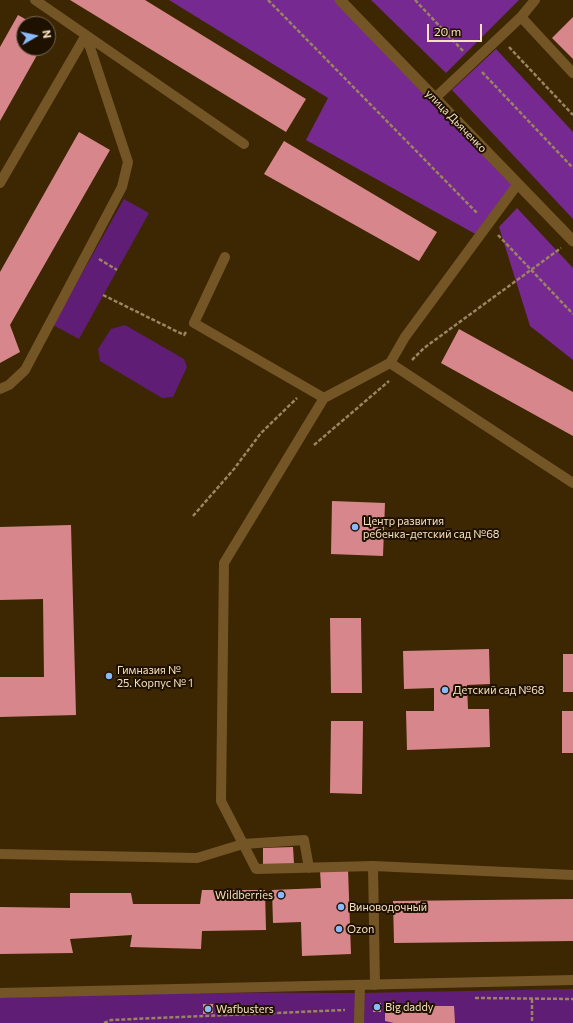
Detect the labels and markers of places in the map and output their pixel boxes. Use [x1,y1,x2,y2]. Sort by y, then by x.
place label: Центр развития ребенка-детский сад №68 [363,514,500,540]
marker: Центр развития ребенка-детский сад №68 [350,522,360,532]
place label: Гимназия № 25. Корпус № 1 [117,663,193,689]
marker: Гимназия № 25. Корпус № 1 [104,671,114,681]
place label: Детский сад №68 [453,683,545,697]
marker: Детский сад №68 [440,685,450,695]
place label: Wildberries [215,888,273,902]
marker: Wildberries [276,890,286,900]
place label: Виноводочный [349,900,427,914]
marker: Виноводочный [336,902,346,912]
place label: Ozon [347,922,374,936]
marker: Ozon [334,924,344,934]
place label: Big daddy [385,1000,433,1014]
place label: Wafbusters [216,1002,274,1016]
marker: Big daddy [372,1002,382,1012]
marker: Wafbusters [203,1004,213,1014]

